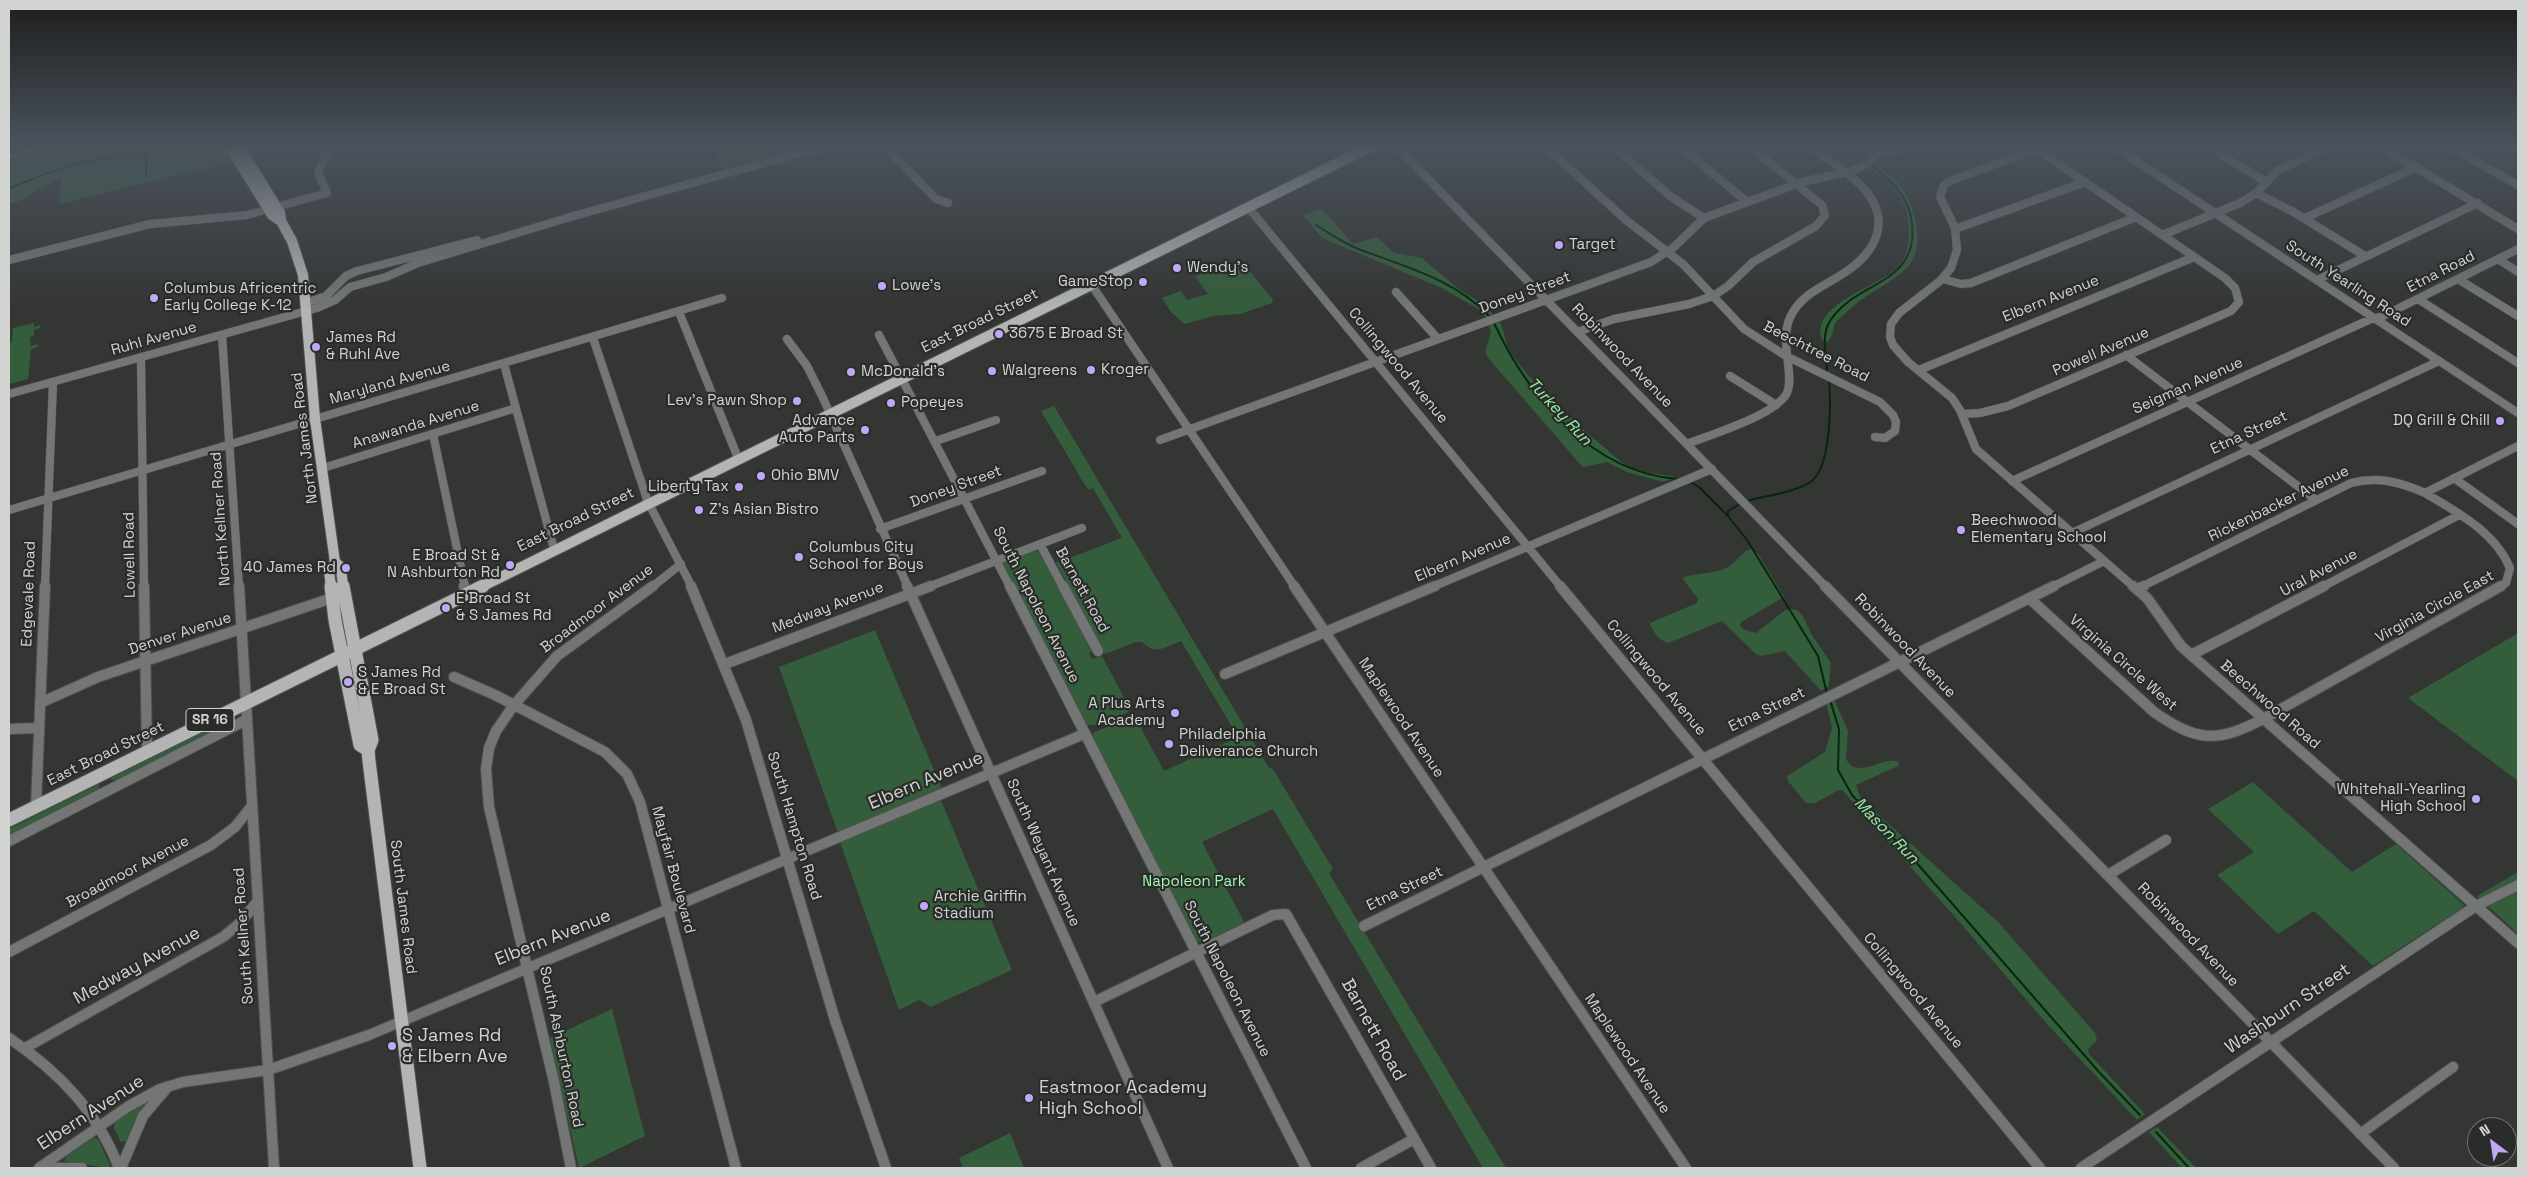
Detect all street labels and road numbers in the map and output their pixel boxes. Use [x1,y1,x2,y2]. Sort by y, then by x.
street label: South Yearling Road [2282,237,2414,331]
street label: Etna Road [2404,247,2478,297]
street label: Doney Street [1477,268,1573,318]
street label: Elbern Avenue [2000,271,2102,327]
street label: East Broad Street [919,285,1041,357]
street label: Robinwood Avenue [1568,300,1676,412]
street label: Collingwood Avenue [1344,304,1452,428]
street label: Ruhl Avenue [109,318,199,360]
street label: Beechtree Road [1760,318,1872,386]
street label: Powell Avenue [2050,324,2152,380]
street label: Seigman Avenue [2130,354,2246,418]
street label: Maryland Avenue [328,357,452,409]
street label: North James Road [288,371,322,505]
street label: Anawanda Avenue [350,397,482,453]
street label: Etna Street [2208,407,2290,459]
street label: North Kellner Road [207,451,235,587]
street label: Doney Street [908,462,1004,512]
street label: Rickenbacker Avenue [2206,462,2352,546]
street label: East Broad Street [515,484,637,556]
street label: Lowell Road [120,512,140,598]
street label: South Napoleon Avenue [989,524,1083,686]
street label: Elbern Avenue [1412,530,1514,586]
street label: Edgevale Road [18,541,40,647]
street label: Barnett Road [1051,544,1113,636]
street label: Ural Avenue [2277,545,2361,601]
street label: Broadmoor Avenue [537,561,657,657]
street label: Virginia Circle East [2373,567,2497,647]
street label: Medway Avenue [770,578,886,638]
street label: Robinwood Avenue [1851,590,1959,702]
street label: Denver Avenue [126,609,234,659]
street label: Virginia Circle West [2065,611,2181,715]
street label: Collingwood Avenue [1602,616,1710,740]
street label: Maplewood Avenue [1354,655,1448,781]
street label: Beechwood Road [2216,657,2324,753]
street label: Etna Street [1726,684,1808,736]
road number: SR 16 [186,708,234,732]
street label: East Broad Street [45,718,167,790]
street label: Elbern Avenue [865,747,987,815]
street label: South Hampton Road [763,750,825,902]
street label: South Weyant Avenue [1002,776,1084,930]
street label: Mayfair Boulevard [647,804,699,936]
street label: Broadmoor Avenue [63,832,193,912]
street label: South James Road [386,839,420,975]
street label: Etna Street [1364,863,1446,915]
street label: South Kellner Road [230,867,258,1005]
street label: Robinwood Avenue [2134,879,2242,991]
street label: South Napoleon Avenue [1180,898,1274,1060]
street label: Elbern Avenue [492,905,614,971]
street label: Medway Avenue [70,922,204,1010]
street label: Collingwood Avenue [1859,929,1967,1053]
street label: Washburn Street [2221,959,2355,1059]
street label: South Ashburton Road [535,965,587,1129]
street label: Barnett Road [1336,975,1410,1085]
street label: Maplewood Avenue [1580,991,1674,1117]
street label: Elbern Avenue [34,1070,148,1156]

